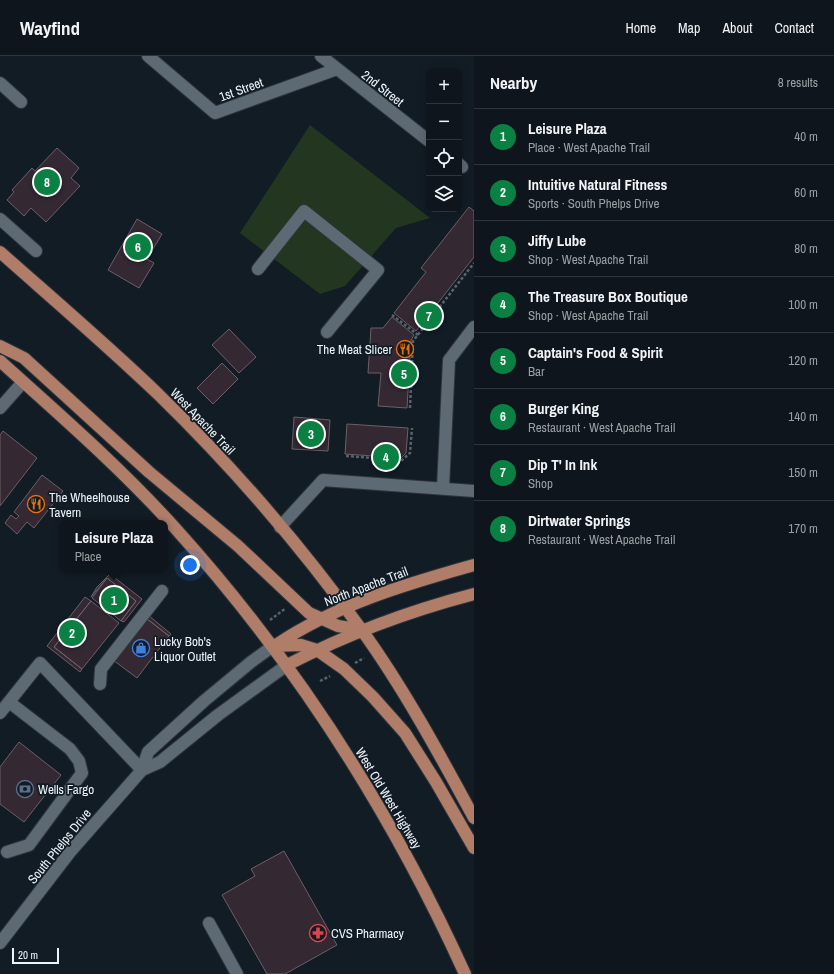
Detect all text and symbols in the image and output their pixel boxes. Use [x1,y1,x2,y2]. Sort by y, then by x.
text: Wayfind [20,15,80,41]
text: Home [625,19,656,37]
text: Map [678,19,700,37]
text: About [722,19,752,37]
text: Contact [774,19,814,37]
street label: 2nd Street [358,67,407,110]
map controls [426,68,462,212]
button: + [426,68,462,104]
text: Nearby [490,71,537,94]
street label: 1st Street [217,74,266,105]
text: 8 results [778,74,818,91]
button: − [426,104,462,140]
text: Leisure Plaza [528,118,607,139]
text: 1 [500,128,506,145]
text: 40 m [794,128,818,145]
text: Place · West Apache Trail [528,139,650,156]
button: locate [426,140,462,176]
pin: 8 [34,167,60,197]
text: Intuitive Natural Fitness [528,174,667,195]
button: layers [426,176,462,212]
text: 2 [500,184,506,201]
text: 60 m [794,184,818,201]
text: Sports · South Phelps Drive [528,195,660,212]
text: Jiffy Lube [528,230,586,251]
pin: 6 [125,232,151,262]
text: 3 [500,240,506,257]
text: 80 m [794,240,818,257]
text: Shop · West Apache Trail [528,251,648,268]
text: The Treasure Box Boutique [528,286,688,307]
text: 4 [500,296,506,313]
text: 100 m [788,296,818,313]
pin: 7 [416,301,442,331]
text: Shop · West Apache Trail [528,307,648,324]
restaurant icon: The Meat Slicer [395,339,415,359]
place label: The Meat Slicer [317,341,392,358]
text: Captain's Food & Spirit [528,342,663,363]
text: 5 [500,352,506,369]
text: 120 m [788,352,818,369]
pin: 5 [391,359,417,389]
text: Bar [528,363,545,380]
street label: West Apache Trail [167,384,239,458]
text: Burger King [528,398,599,419]
text: 6 [500,408,506,425]
text: 140 m [788,408,818,425]
pin: 3 [298,419,324,449]
text: Restaurant · West Apache Trail [528,419,675,436]
pin: 4 [373,442,399,472]
text: Dip T' In Ink [528,454,597,475]
text: 7 [500,464,506,481]
text: 150 m [788,464,818,481]
text: Shop [528,475,553,492]
place label: The Wheelhouse Tavern [49,489,130,521]
restaurant icon: The Wheelhouse Tavern [26,494,46,514]
text: Dirtwater Springs [528,510,631,531]
popup [60,520,168,572]
text: 8 [500,520,506,537]
text: 170 m [788,520,818,537]
text: Leisure Plaza [75,527,153,548]
text: Restaurant · West Apache Trail [528,531,675,548]
text: Place [75,548,101,565]
your location [180,555,200,575]
street label: North Apache Trail [322,563,410,610]
pin: 1 [101,585,127,615]
pin: 2 [59,618,85,648]
place label: Lucky Bob's Liquor Outlet [154,633,216,665]
shop icon: Lucky Bob's Liquor Outlet [131,638,151,658]
street label: West Old West Highway [352,745,426,853]
bank icon: Wells Fargo [15,779,35,799]
place label: Wells Fargo [38,781,94,798]
street label: South Phelps Drive [24,805,95,887]
pharmacy icon: CVS Pharmacy [308,923,328,943]
place label: CVS Pharmacy [331,925,405,942]
scale bar [12,946,59,965]
text: 20 m [18,948,38,962]

